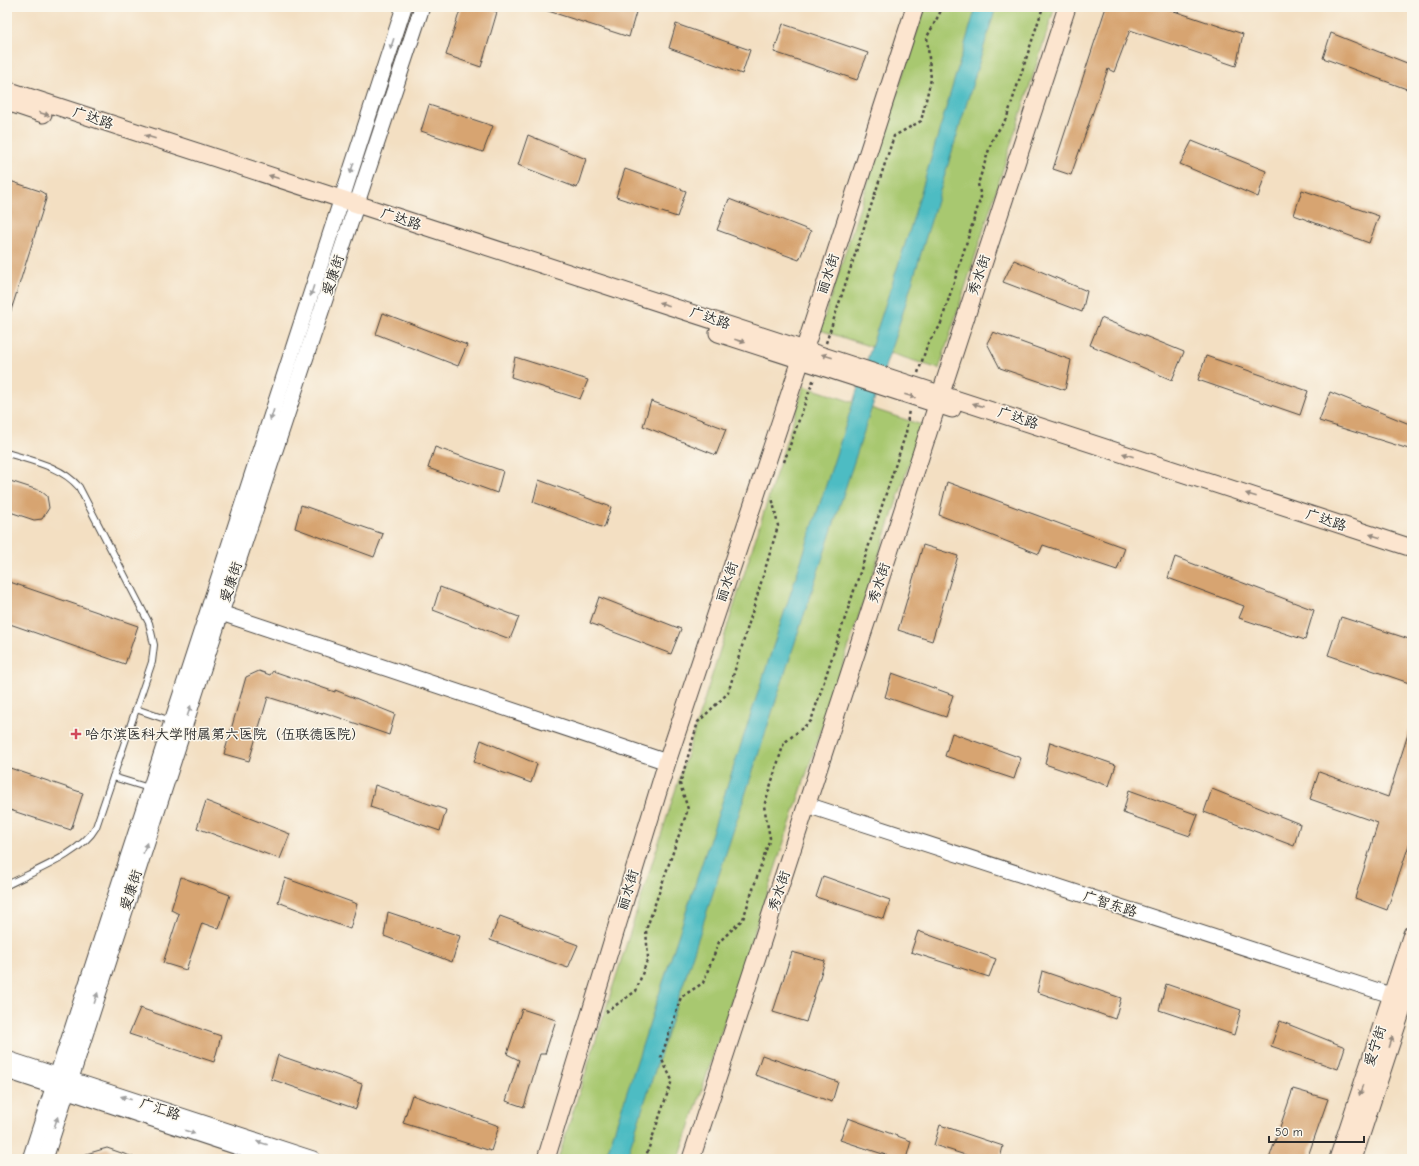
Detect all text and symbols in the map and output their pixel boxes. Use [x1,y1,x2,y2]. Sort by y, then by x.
one-way arrow [389,38,395,50]
street label: 广达路 [70,103,116,133]
one-way arrow [38,112,50,118]
one-way arrow [144,134,156,140]
one-way arrow [349,162,355,174]
one-way arrow [267,174,279,180]
street label: 广达路 [378,204,424,234]
street label: 丽水街 [813,251,843,297]
street label: 爱康街 [318,252,348,298]
street label: 秀水街 [964,252,994,298]
one-way arrow [308,286,314,298]
one-way arrow [657,300,669,306]
street label: 广达路 [687,303,733,333]
one-way arrow [735,338,747,344]
one-way arrow [821,353,833,359]
one-way arrow [904,393,916,399]
one-way arrow [972,402,984,408]
street label: 广达路 [995,403,1041,433]
one-way arrow [269,409,275,421]
one-way arrow [1122,452,1134,458]
one-way arrow [1245,492,1257,498]
street label: 广达路 [1303,505,1349,535]
one-way arrow [1369,533,1381,539]
street label: 爱康街 [216,559,246,605]
street label: 丽水街 [712,559,742,605]
street label: 秀水街 [864,560,894,606]
one-way arrow [187,705,193,717]
place label: 哈尔滨医科大学附属第六医院（伍联德医院） [85,726,365,743]
marker: 哈尔滨医科大学附属第六医院（伍联德医院） [70,728,82,740]
one-way arrow [142,841,148,853]
street label: 爱康街 [116,867,146,913]
street label: 丽水街 [614,867,642,913]
street label: 秀水街 [764,868,794,914]
street label: 广智东路 [1081,887,1139,921]
one-way arrow [93,992,99,1004]
street label: 爱宁街 [1360,1023,1390,1069]
one-way arrow [1389,1036,1395,1048]
one-way arrow [1358,1085,1364,1097]
street label: 广汇路 [137,1094,183,1124]
one-way arrow [119,1095,131,1101]
one-way arrow [54,1116,60,1128]
scale bar [1269,1118,1364,1144]
text: 50 m [1275,1125,1303,1139]
one-way arrow [185,1129,197,1135]
one-way arrow [256,1139,268,1145]

